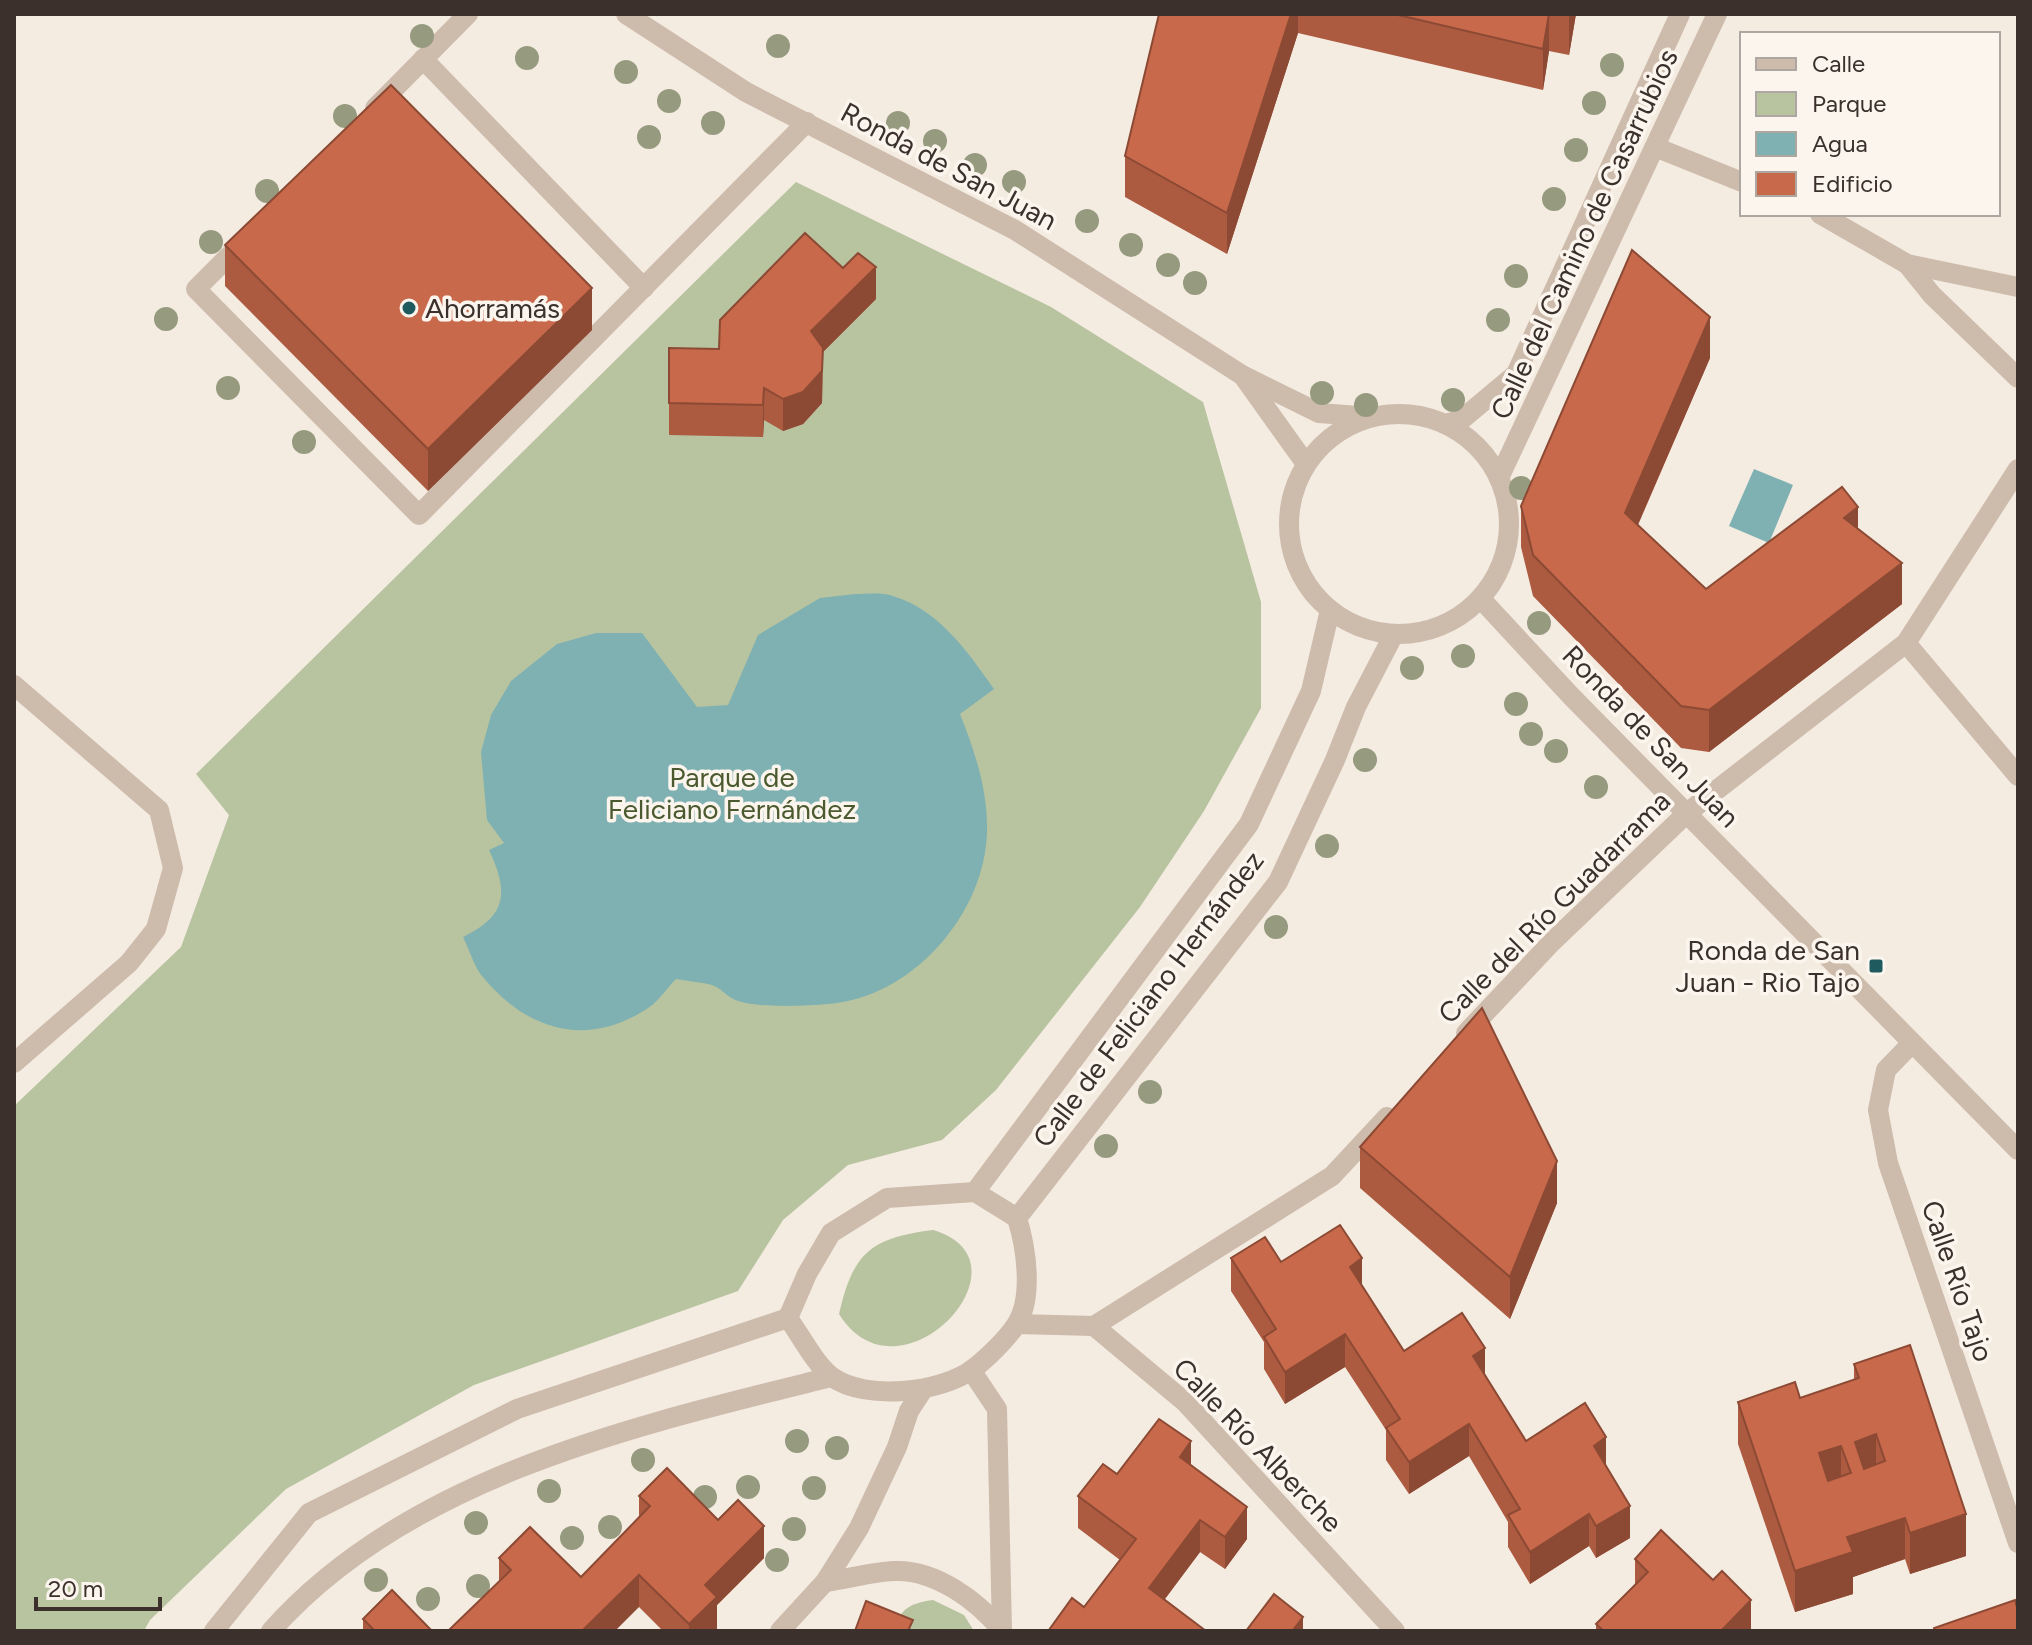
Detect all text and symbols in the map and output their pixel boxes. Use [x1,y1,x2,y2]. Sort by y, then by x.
legend [1740,32,2000,216]
street label: Calle del Camino de Casarrubios [1483,44,1685,424]
text: Calle [1812,49,1865,78]
text: Parque [1812,89,1886,118]
street label: Ronda de San Juan [835,95,1063,237]
text: Agua [1812,129,1868,158]
text: Edificio [1812,169,1893,198]
place label: Ahorramás [425,291,560,325]
marker: Ahorramás [400,299,418,317]
street label: Ronda de San Juan [1556,638,1746,834]
park label: Parque de Feliciano Fernández [608,760,856,826]
street label: Calle del Río Guadarrama [1431,784,1677,1030]
street label: Calle de Feliciano Hernández [1025,844,1271,1154]
place label: Ronda de San Juan - Rio Tajo [1676,933,1860,999]
marker: Ronda de San Juan - Rio Tajo [1867,957,1885,975]
street label: Calle Río Tajo [1915,1196,2001,1366]
street label: Calle Río Alberche [1166,1351,1350,1539]
scale bar [36,1561,160,1611]
text: 20 m [48,1574,103,1603]

